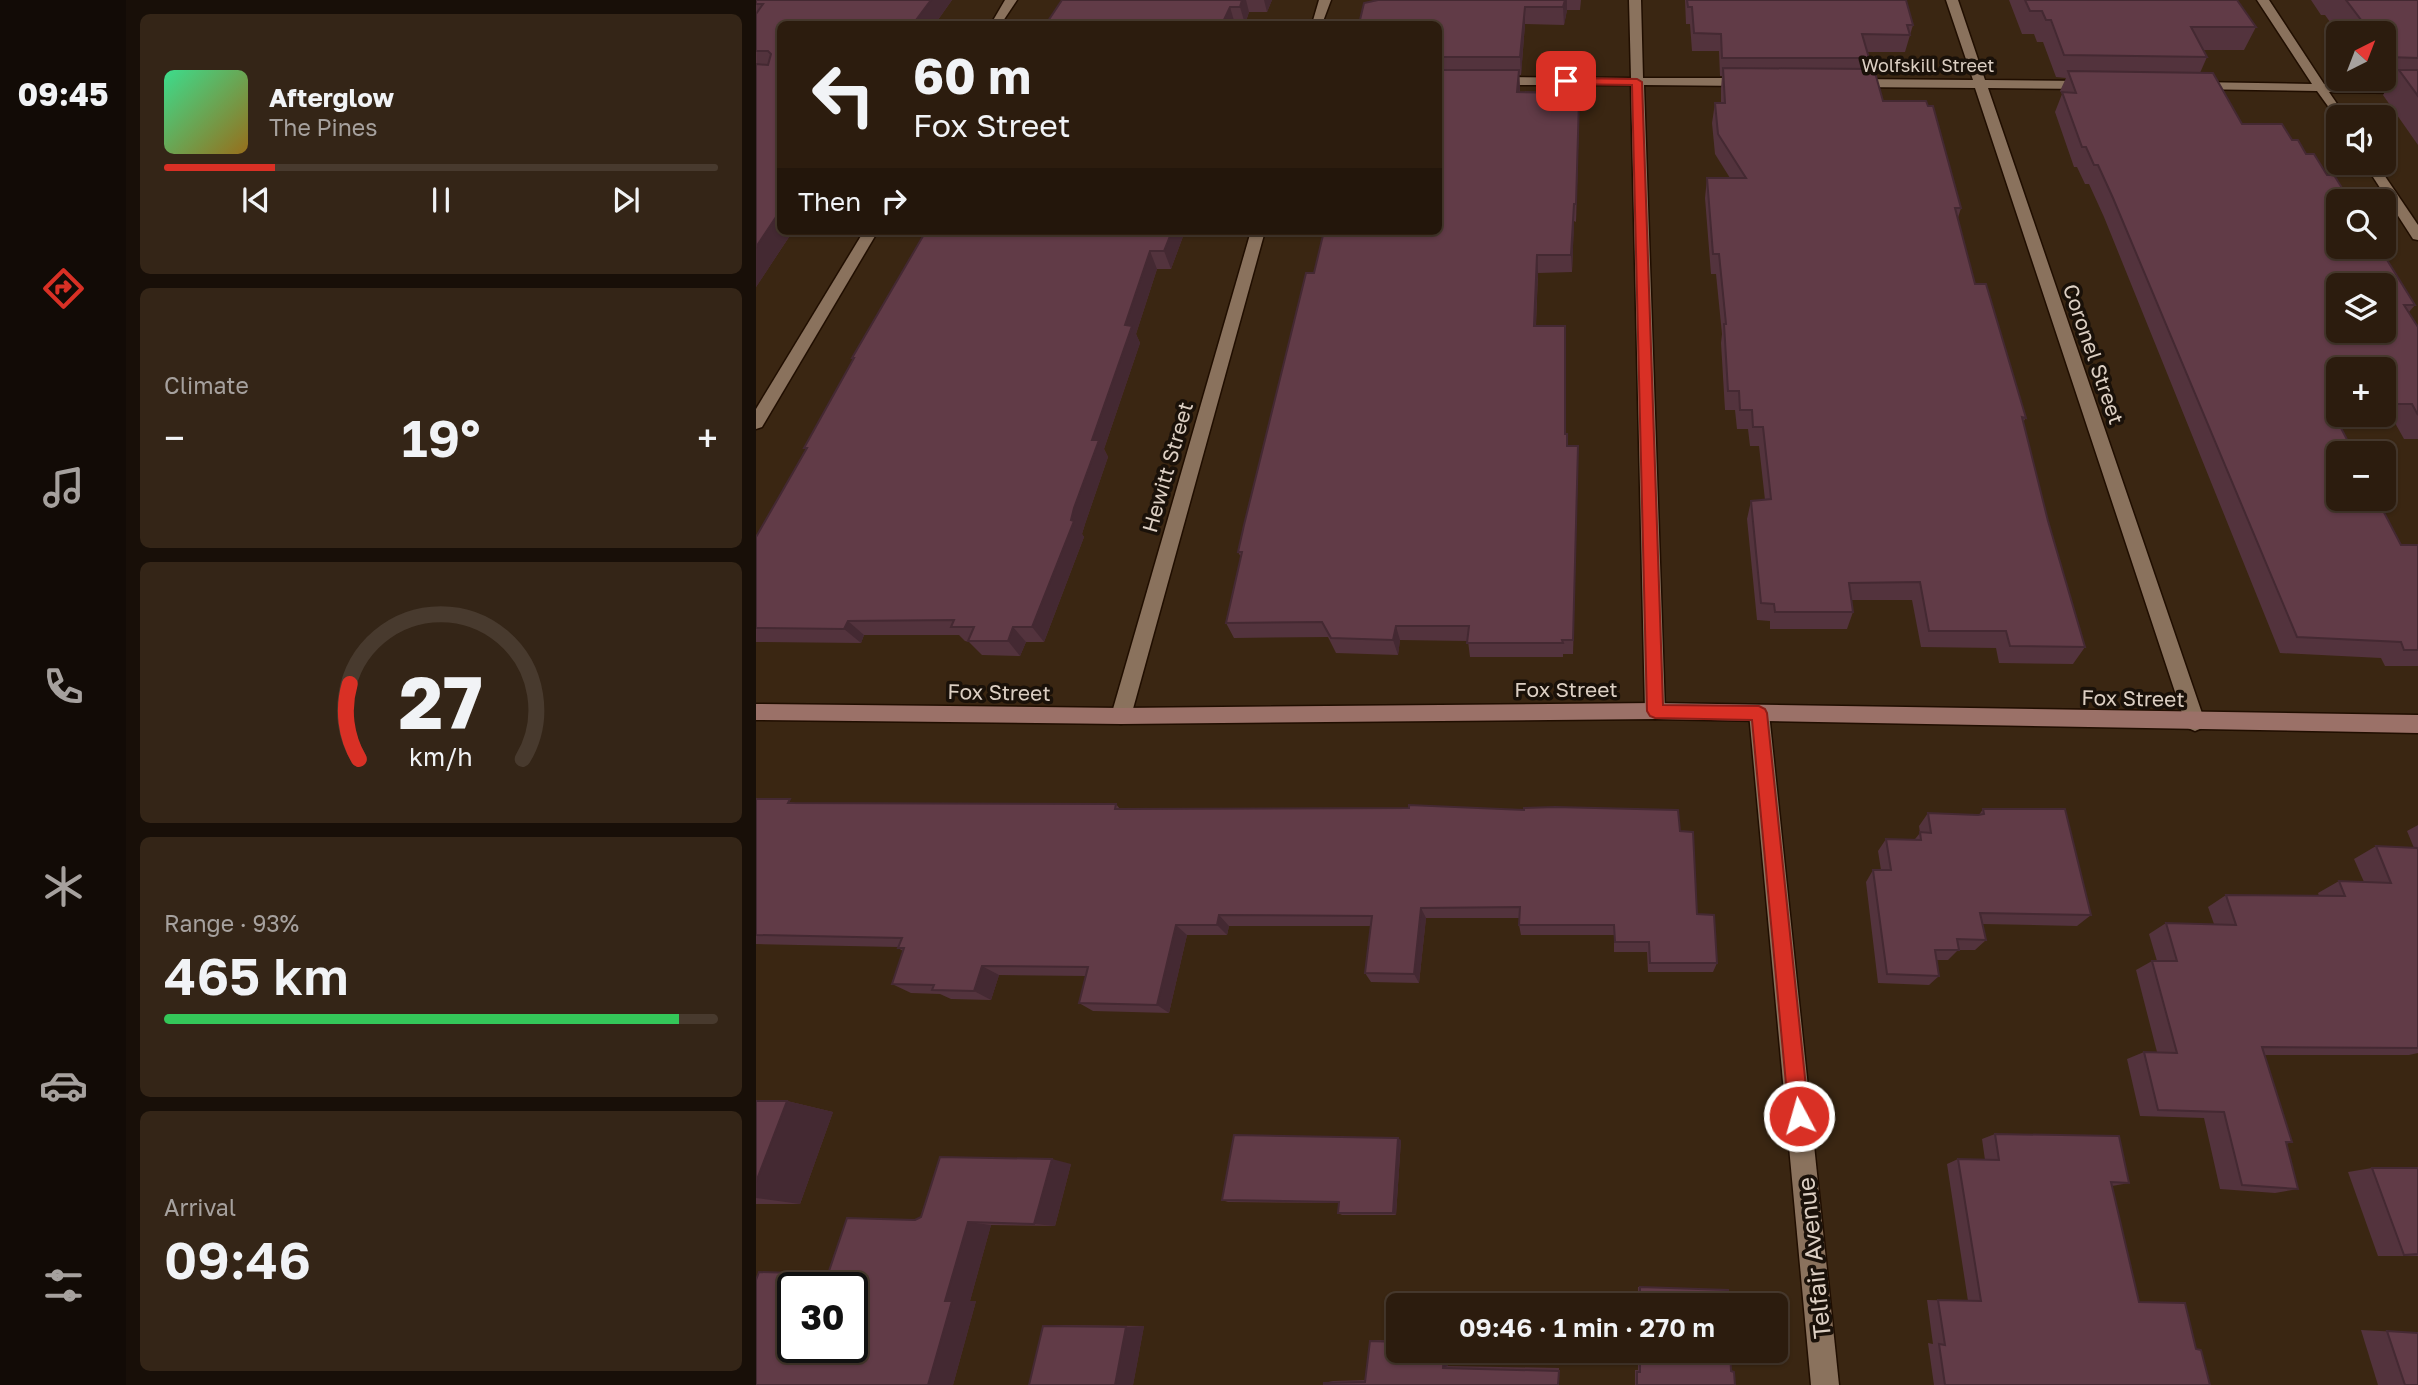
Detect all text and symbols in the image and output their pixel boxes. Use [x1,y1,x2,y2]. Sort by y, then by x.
north arrow [2326,21,2396,91]
map controls [2326,21,2396,511]
text: 60 m [913,46,1031,105]
icon: left [798,49,889,140]
pin [1536,51,1596,111]
street label: Wolfskill Street [1861,54,1995,76]
icon: arrive [1547,62,1585,100]
text: 09:45 [18,75,108,113]
text: Afterglow [269,82,394,113]
button: sound [2326,105,2396,175]
text: Fox Street [913,106,1071,144]
text: The Pines [269,113,377,141]
icon: previous [237,181,275,219]
icon: pause [422,181,460,219]
icon: next [607,181,645,219]
icon: right [875,182,913,220]
text: Then [798,186,861,217]
button: search [2326,189,2396,259]
icon: directions [39,264,88,313]
button: layers [2326,273,2396,343]
street label: Coronel Street [2058,280,2130,428]
button: + [2326,357,2396,427]
text: Climate [164,371,249,399]
street label: Hewitt Street [1136,399,1198,535]
text: 19° [402,406,480,468]
text: − [164,415,185,460]
text: + [697,415,718,460]
button: − [2326,441,2396,511]
icon: music [39,463,88,512]
text: 27 [399,658,483,745]
icon: phone [39,662,88,711]
street label: Fox Street [1514,676,1618,702]
street label: Fox Street [947,678,1051,706]
street label: Fox Street [2081,684,2185,712]
text: km/h [409,740,473,771]
icon: climate [39,862,88,911]
text: Range · 93% [164,909,299,937]
text: 465 km [164,944,349,1006]
icon: car [39,1061,88,1110]
position arrow [1762,1079,1836,1153]
street label: Telfair Avenue [1790,1176,1836,1340]
text: Arrival [164,1193,236,1221]
text: 09:46 [164,1228,311,1290]
icon: filters [39,1261,88,1310]
speed limit sign: 30 [777,1272,868,1363]
text: 09:46 · 1 min · 270 m [1459,1312,1715,1343]

